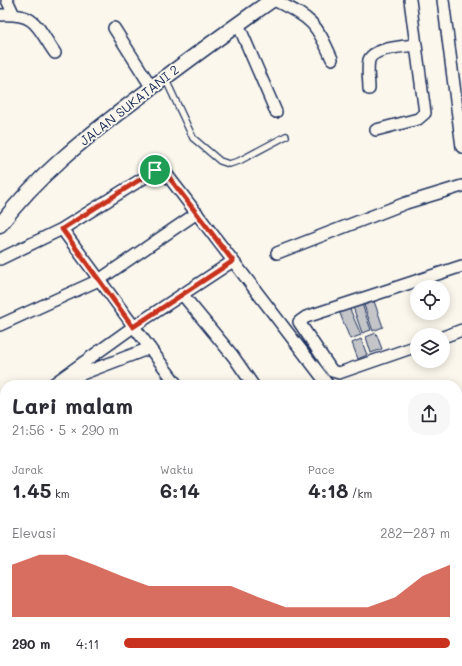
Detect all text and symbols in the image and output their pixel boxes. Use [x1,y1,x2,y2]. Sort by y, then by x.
street label: JALAN SUKATANI 2 [76,60,182,149]
pin [138,153,172,187]
icon: arrive [144,159,166,181]
map controls [410,280,450,368]
button: locate [410,280,450,320]
button: layers [410,328,450,368]
text: Lari malam [12,391,133,420]
button: share [408,393,450,435]
text: 21:56 · 5 × 290 m [12,421,119,438]
text: Jarak [12,462,43,477]
text: Waktu [160,462,193,477]
text: Pace [308,462,335,477]
text: 1.45 [12,477,51,503]
text: 6:14 [160,477,200,503]
text: 4:18 [308,477,348,503]
text: km [51,486,70,501]
text: /km [348,486,372,501]
text: Elevasi [12,524,56,541]
text: 282–287 m [380,524,450,541]
text: 290 m [12,635,50,652]
text: 4:11 [76,635,99,652]

